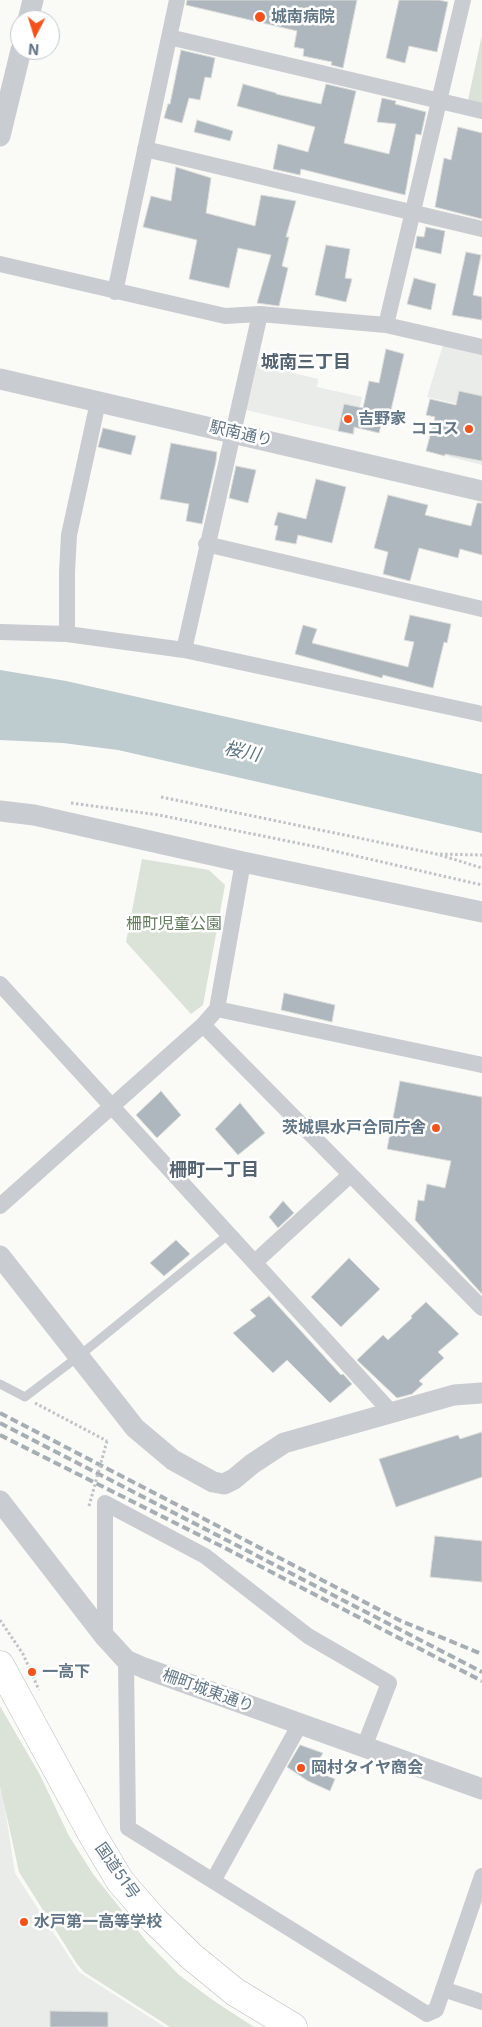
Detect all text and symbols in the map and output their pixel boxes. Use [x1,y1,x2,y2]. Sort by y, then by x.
place label: 城南病院 [271,7,335,27]
north arrow [10,10,60,60]
marker: 城南病院 [253,10,267,24]
text: N [28,41,40,58]
district label: 城南三丁目 [261,352,351,374]
place label: 吉野家 [358,409,406,429]
marker: 吉野家 [342,413,354,425]
street label: 駅南通り [208,417,274,451]
place label: ココス [411,419,459,439]
marker: ココス [463,423,475,435]
water label: 桜川 [222,738,262,766]
park label: 柵町児童公園 [126,914,222,934]
place label: 茨城県水戸合同庁舎 [282,1118,426,1138]
marker: 茨城県水戸合同庁舎 [430,1122,442,1134]
district label: 柵町一丁目 [169,1160,259,1182]
place label: 一高下 [42,1662,90,1682]
marker: 一高下 [26,1666,38,1678]
street label: 柵町城東通り [160,1666,256,1716]
place label: 岡村タイヤ商会 [311,1758,423,1778]
marker: 岡村タイヤ商会 [295,1762,307,1774]
street label: 国道51号 [91,1839,143,1903]
place label: 水戸第一高等学校 [34,1912,162,1932]
marker: 水戸第一高等学校 [18,1916,30,1928]

